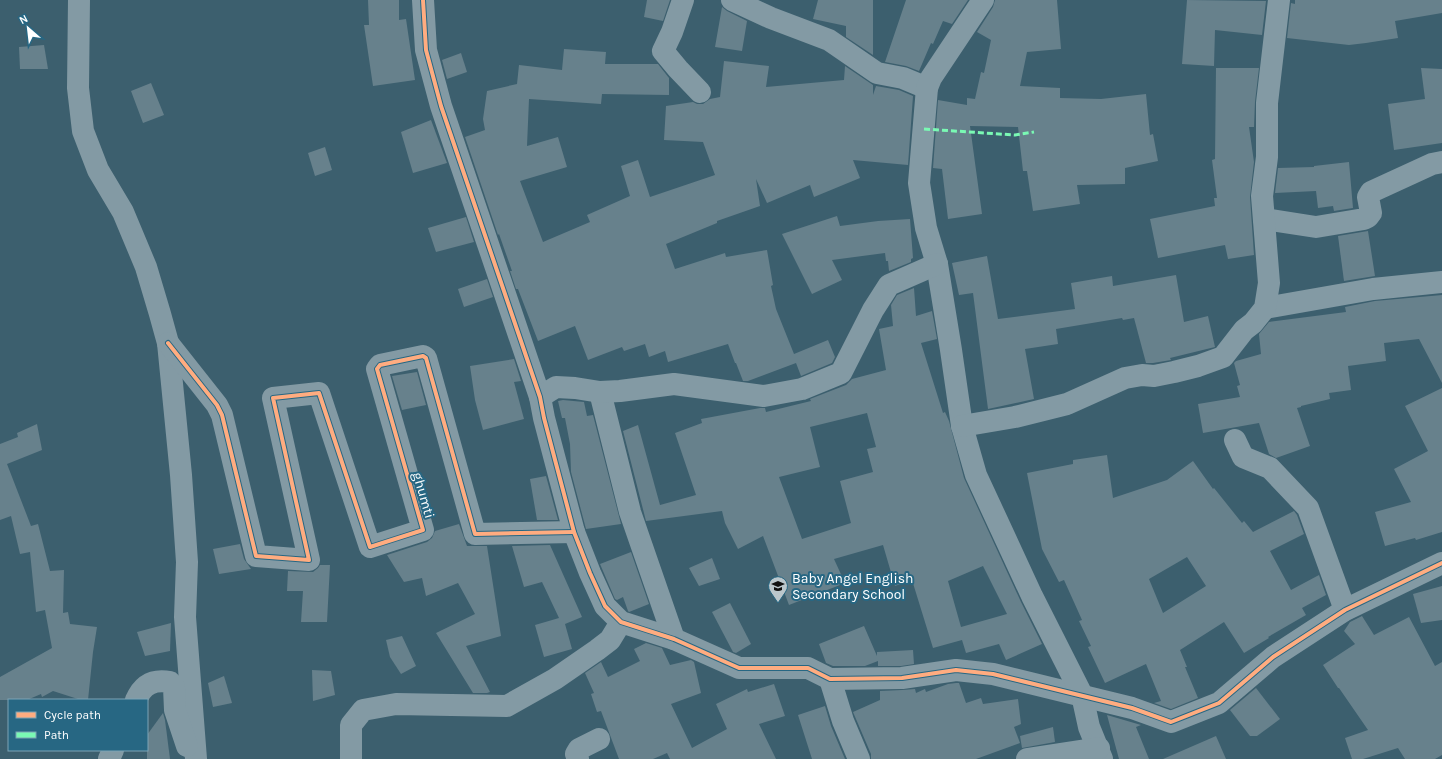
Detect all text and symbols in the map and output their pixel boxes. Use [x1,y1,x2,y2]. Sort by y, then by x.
north arrow [8,8,48,48]
text: N [17,12,30,27]
street label: ghumti [409,470,438,520]
place label: Baby Angel English Secondary School [792,570,914,603]
school or university icon: Baby Angel English Secondary School [767,575,789,603]
legend [8,699,148,751]
text: Cycle path [44,708,101,722]
text: Path [44,728,69,742]

